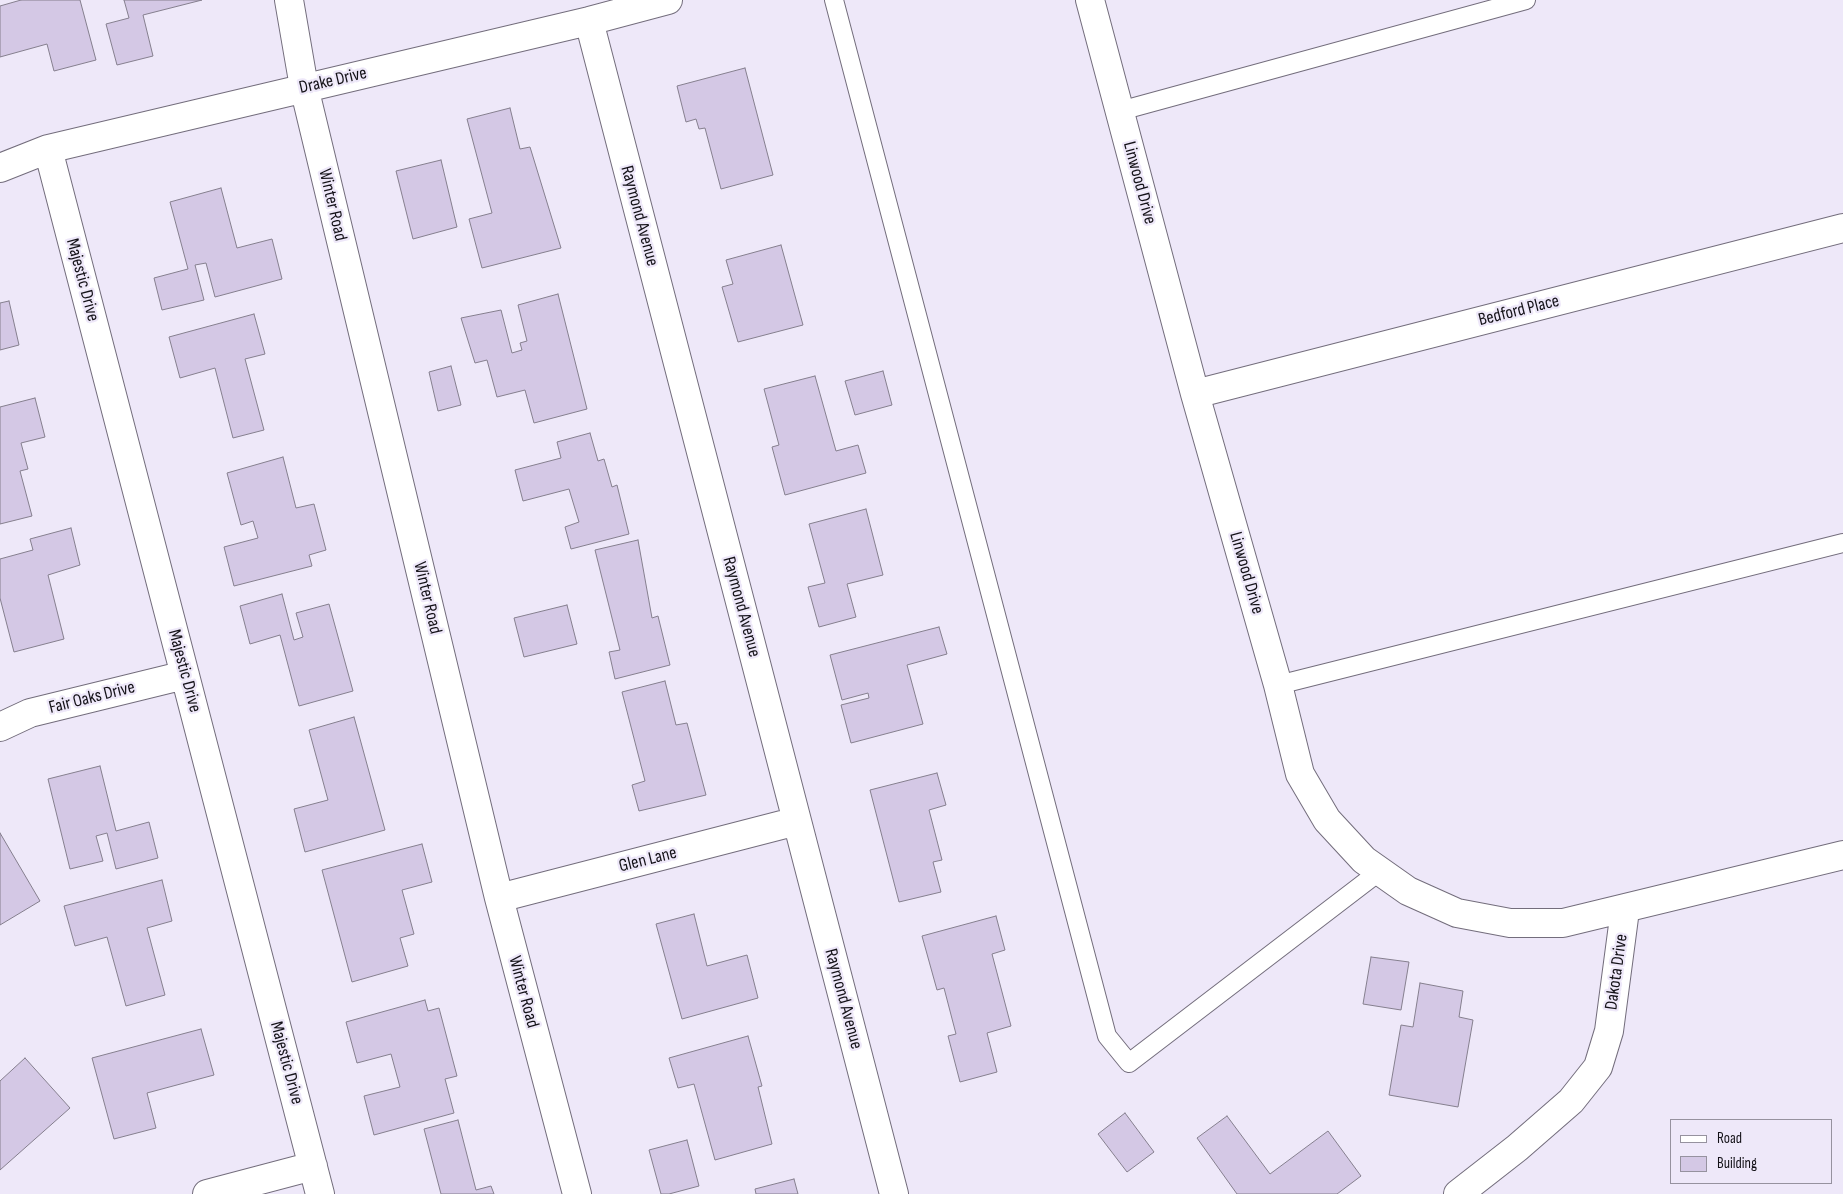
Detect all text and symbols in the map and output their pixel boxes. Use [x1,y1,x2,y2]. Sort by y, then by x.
street label: Drake Drive [297,63,369,99]
street label: Linwood Drive [1118,139,1160,227]
street label: Raymond Avenue [615,163,663,269]
street label: Winter Road [313,167,351,243]
street label: Majestic Drive [61,236,103,324]
street label: Bedford Place [1476,291,1562,331]
street label: Linwood Drive [1224,529,1268,617]
street label: Raymond Avenue [717,554,765,660]
street label: Winter Road [408,560,446,636]
street label: Majestic Drive [163,627,205,715]
street label: Fair Oaks Drive [47,677,137,719]
street label: Glen Lane [617,842,679,878]
street label: Dakota Drive [1601,933,1633,1011]
street label: Raymond Avenue [819,946,867,1052]
street label: Winter Road [503,954,543,1030]
street label: Majestic Drive [265,1019,307,1107]
legend [1670,1119,1833,1184]
text: Road [1717,1129,1742,1148]
text: Building [1717,1154,1757,1173]

